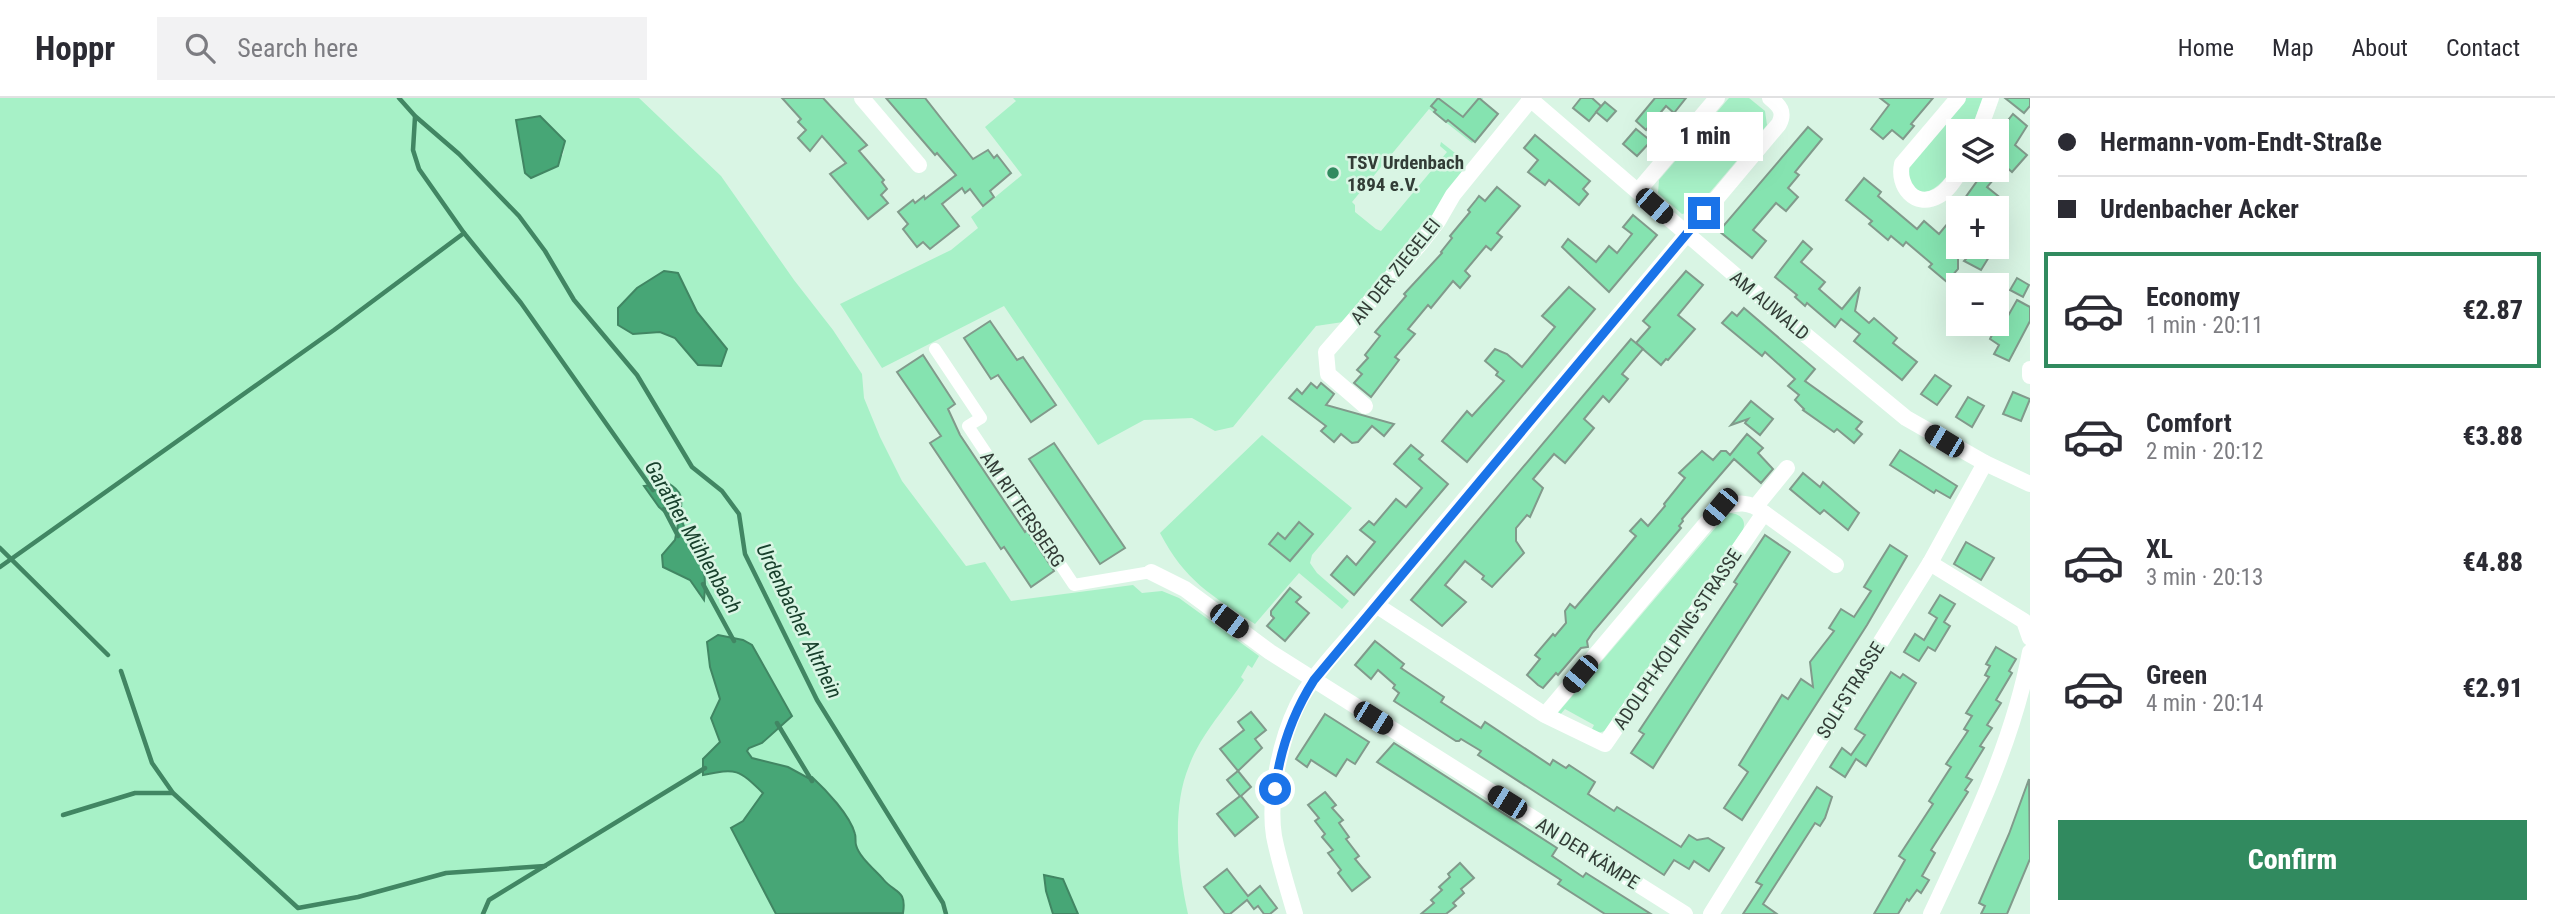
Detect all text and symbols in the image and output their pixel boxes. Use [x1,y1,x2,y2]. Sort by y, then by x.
search box [157,17,647,80]
text: Hoppr [35,29,115,68]
icon: search [181,29,219,67]
text: Search here [237,33,358,63]
text: Home [2178,34,2234,62]
text: Map [2272,34,2314,62]
text: About [2352,34,2408,62]
text: Contact [2446,34,2520,62]
callout: 1 min [1646,111,1762,160]
map controls [1946,119,2009,336]
button: layers [1946,119,2009,182]
text: 1 min [1679,123,1731,150]
text: Hermann-vom-Endt-Straße [2100,127,2382,157]
place label: TSV Urdenbach 1894 e.V. [1347,151,1464,196]
marker: TSV Urdenbach 1894 e.V. [1325,165,1341,181]
car [1632,184,1677,228]
text: Urdenbacher Acker [2100,194,2299,224]
button: + [1946,196,2009,259]
route end [1688,197,1720,229]
street label: AN DER ZIEGELEI [1346,214,1445,329]
street label: AM AUWALD [1725,266,1814,345]
button: − [1946,273,2009,336]
icon: car [2062,279,2125,342]
text: Economy [2146,282,2240,312]
text: €2.87 [2462,295,2523,325]
text: 1 min · 20:11 [2146,312,2263,339]
icon: car [2062,405,2125,468]
text: Comfort [2146,408,2232,438]
car [1921,421,1968,461]
text: €3.88 [2462,421,2523,451]
text: 2 min · 20:12 [2146,438,2263,465]
street label: AM RITTERSBERG [975,447,1070,572]
water label: Garather Mühlenbach [640,457,746,617]
car [1699,484,1742,530]
icon: car [2062,531,2125,594]
text: XL [2146,534,2173,564]
water label: Urdenbacher Altrhein [751,540,847,702]
street label: ADOLPH-KOLPING-STRASSE [1608,545,1746,734]
text: €4.88 [2462,547,2523,577]
text: 3 min · 20:13 [2146,564,2263,591]
car [1206,600,1253,642]
street label: SOLFSTRASSE [1812,638,1889,743]
car [1559,651,1602,697]
icon: car [2062,657,2125,720]
text: Green [2146,660,2207,690]
text: €2.91 [2462,673,2523,703]
text: 4 min · 20:14 [2146,690,2263,717]
car [1350,698,1397,738]
route start [1259,773,1291,805]
car [1484,782,1531,822]
street label: AN DER KÄMPE [1532,813,1644,894]
button: Confirm [2058,820,2527,900]

